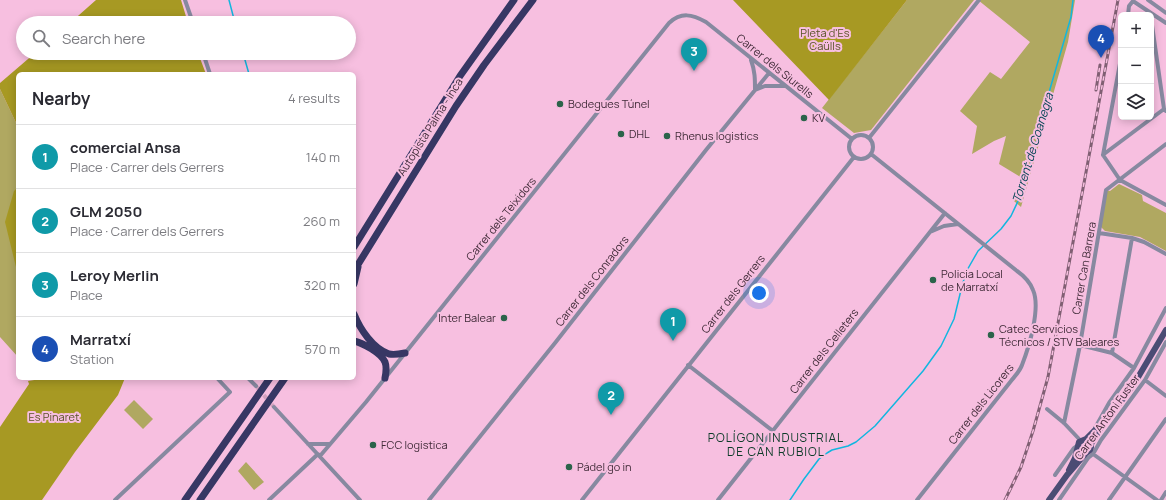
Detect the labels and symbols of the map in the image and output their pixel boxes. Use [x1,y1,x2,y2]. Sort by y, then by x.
park label: Pleta d'Es Caülls [800,25,850,53]
pin: 4 [1088,25,1114,58]
street label: Carrer dels Siurells [734,30,817,101]
pin: 3 [681,38,707,71]
street label: Autopista Palma - Inca [393,75,466,178]
water label: Torrent de Coanegra [1008,90,1058,205]
place label: Bodegues Túnel [568,96,650,111]
marker: Bodegues Túnel [555,99,565,109]
place label: KV [812,110,826,125]
marker: KV [799,113,809,123]
place label: DHL [629,126,650,141]
place label: Rhenus logistics [675,128,759,143]
marker: DHL [616,129,626,139]
marker: Rhenus logistics [662,131,672,141]
street label: Carrer dels Teixidors [462,174,539,264]
street label: Carrer Can Barrera [1068,220,1099,316]
street label: Carrer dels Conradors [551,232,632,329]
street label: Carrer dels Gerrers [697,251,768,336]
place label: Policia Local de Marratxí [941,266,1003,294]
marker: Policia Local de Marratxí [928,275,938,285]
your location [749,283,769,303]
street label: Carrer dels Celleters [786,305,862,396]
pin: 1 [660,308,686,341]
place label: Inter Balear [438,310,496,325]
marker: Inter Balear [499,313,509,323]
place label: Catec Servicios Técnicos / STV Baleares [999,321,1120,349]
marker: Catec Servicios Técnicos / STV Baleares [986,330,996,340]
street label: Carrer dels Licorers [944,360,1017,447]
street label: Carrer Antoni Fuster [1070,371,1143,463]
pin: 2 [598,382,624,415]
park label: Es Pinaret [29,409,79,424]
district label: POLÍGON INDUSTRIAL DE CAN RUBIOL [708,429,844,460]
place label: FCC logistica [381,437,448,452]
marker: FCC logistica [368,440,378,450]
place label: Pádel go in [577,459,632,474]
marker: Pádel go in [564,462,574,472]

